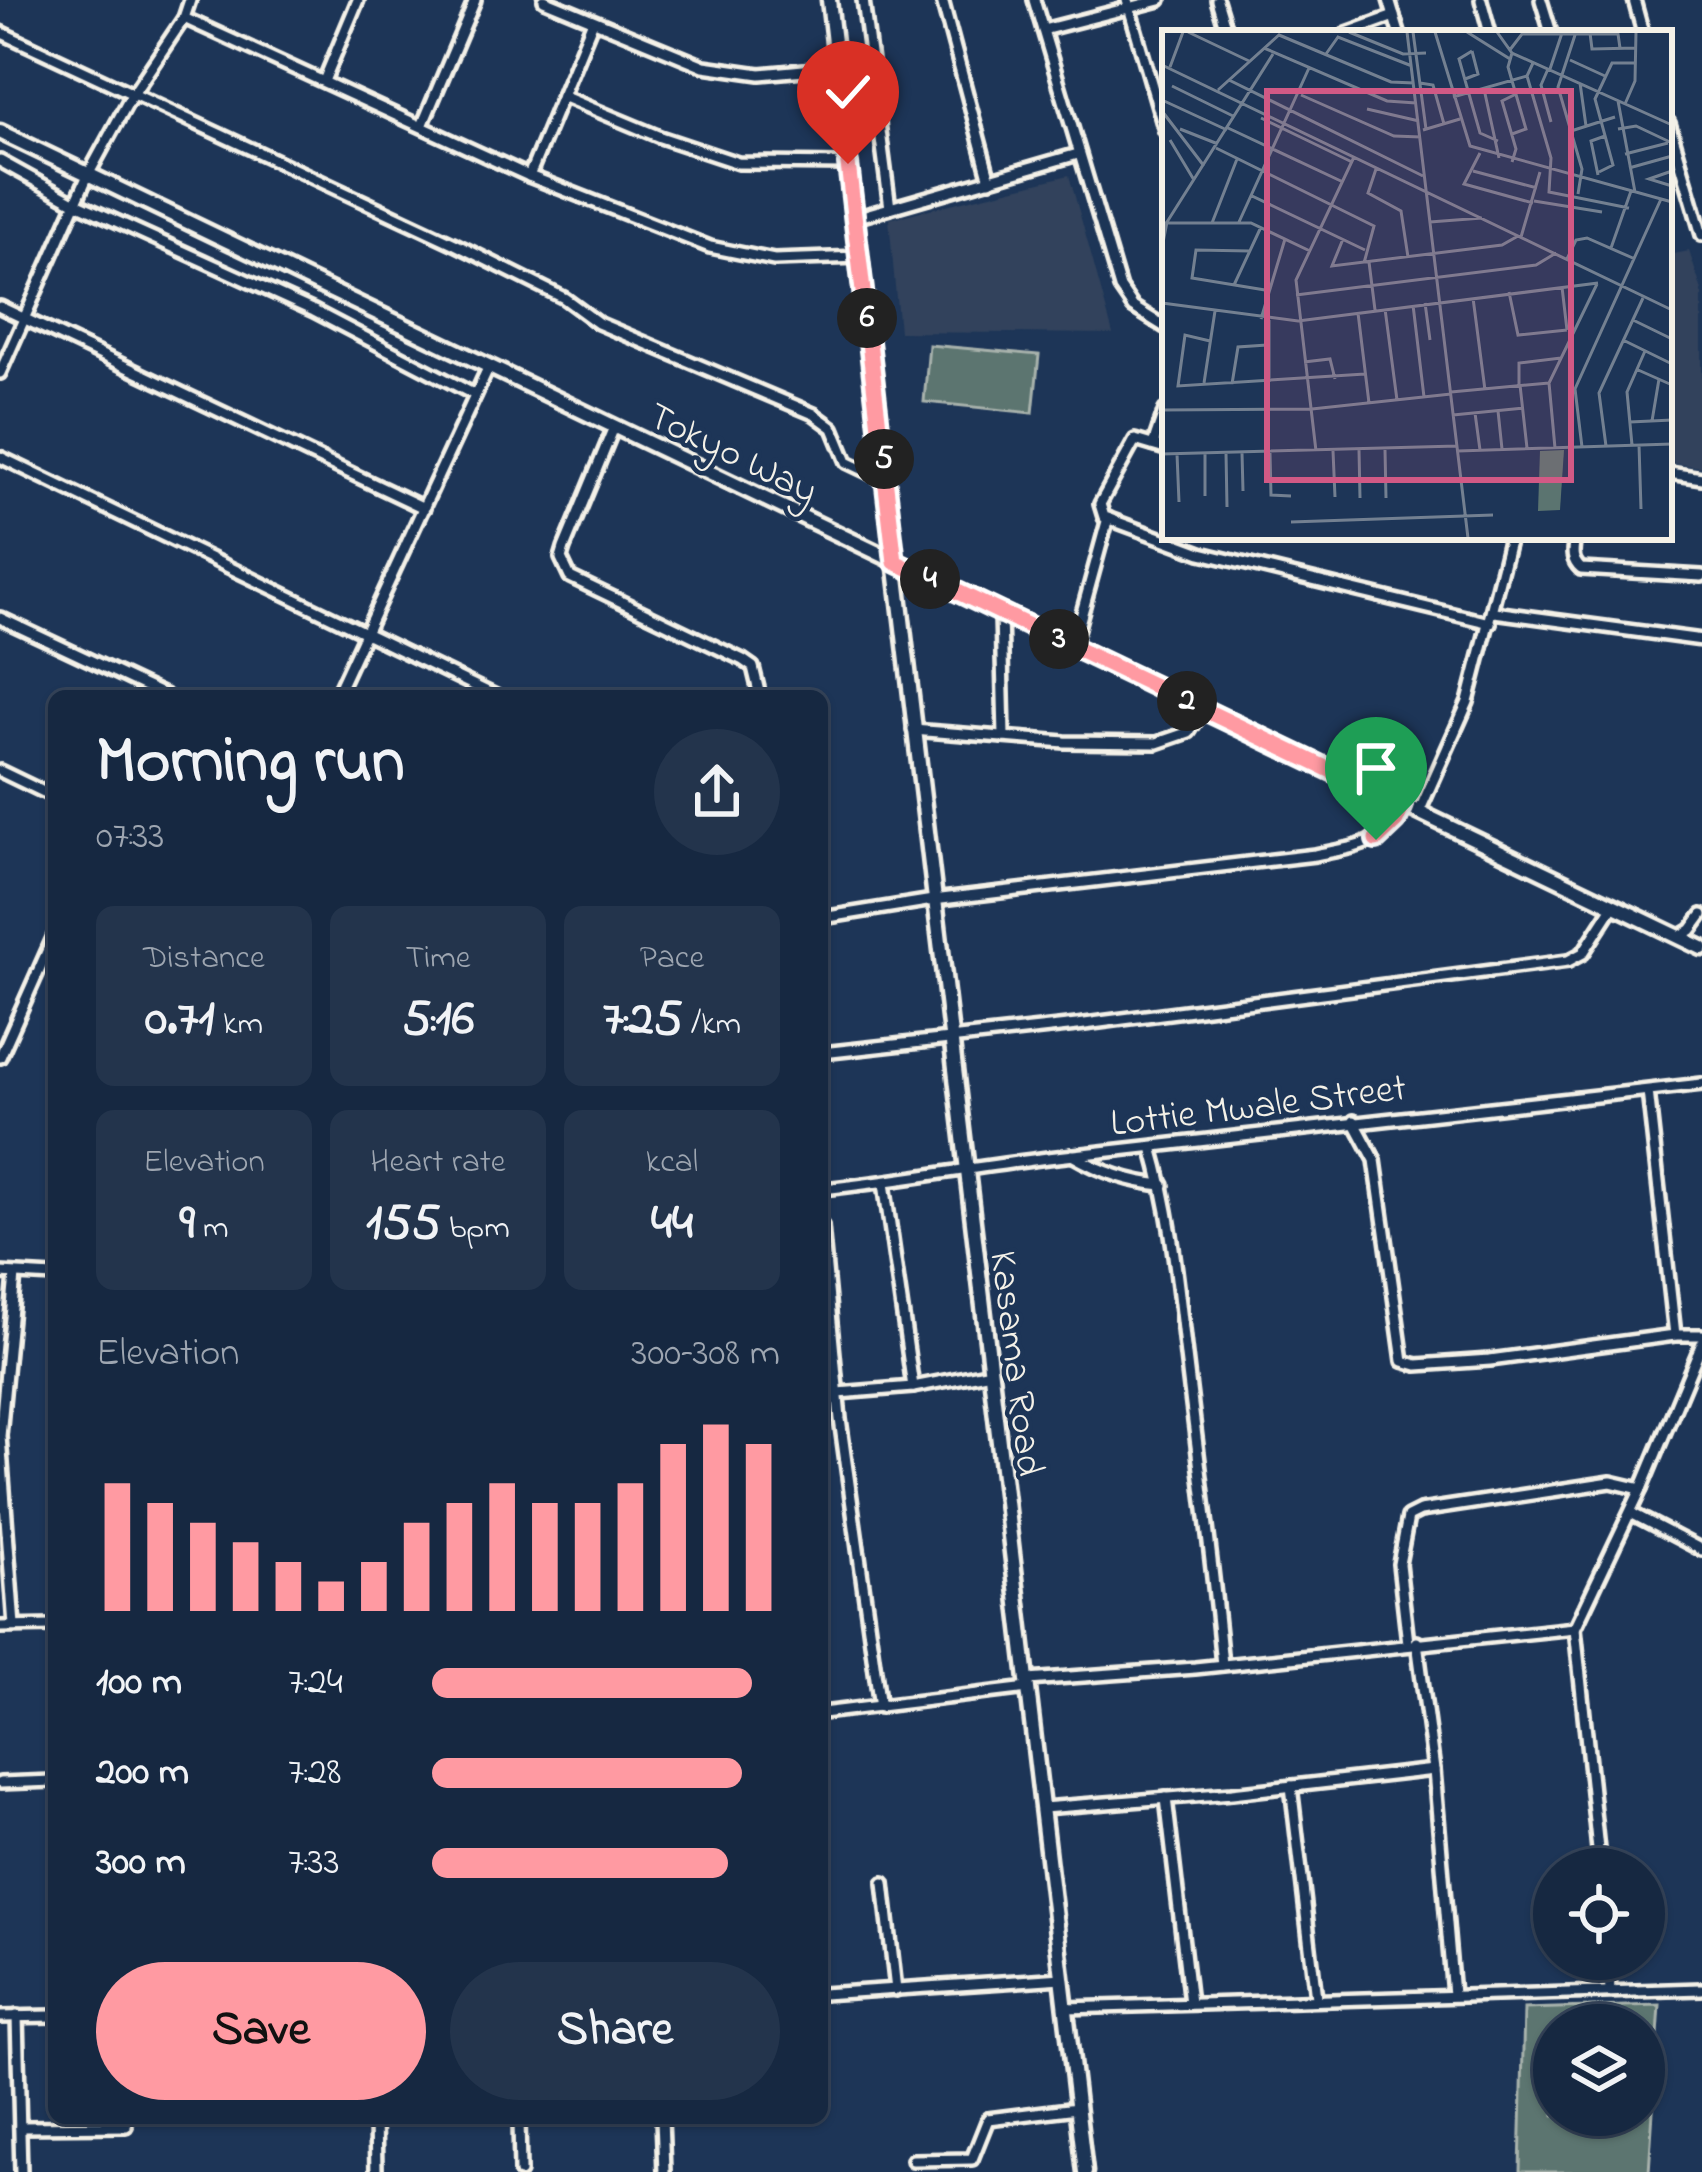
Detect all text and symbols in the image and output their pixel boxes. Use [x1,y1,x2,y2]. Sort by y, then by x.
inset map [1162,30,1672,540]
pin [797,41,899,164]
icon: check [815,59,881,125]
pin: 6 [837,288,897,348]
text: 6 [860,294,874,342]
street label: Tokyo Way [637,389,827,521]
pin: 5 [854,429,914,489]
text: 5 [875,435,893,483]
pin: 4 [900,549,960,609]
text: 4 [923,555,937,603]
pin: 3 [1029,609,1089,669]
text: 3 [1052,615,1066,663]
pin: 2 [1157,671,1217,731]
text: 2 [1179,677,1195,725]
text: Morning run [96,716,405,812]
pin [1325,717,1427,840]
button: share [654,729,780,855]
icon: arrive [1343,735,1409,801]
text: 07:33 [96,809,164,866]
text: Distance [143,935,265,983]
text: Time [405,935,471,983]
text: Pace [640,935,704,983]
text: 0.71 [145,983,215,1058]
text: 5:16 [402,983,474,1058]
text: 7:25 [603,983,683,1058]
text: km [215,1001,263,1049]
text: /km [683,1001,741,1049]
street label: Lottie Mwale Street [1107,1061,1410,1154]
text: Elevation [143,1139,265,1187]
text: Heart rate [370,1139,506,1187]
text: kcal [646,1139,698,1187]
text: 9 [179,1187,195,1262]
text: 155 [366,1187,441,1262]
text: 44 [651,1187,693,1262]
text: m [195,1205,229,1253]
text: bpm [441,1205,510,1253]
street label: Kasama Road [972,1248,1057,1480]
text: Elevation [96,1326,239,1383]
text: 300–308 m [631,1326,780,1383]
text: 100 m [96,1655,182,1712]
text: 7:24 [288,1655,343,1712]
text: 200 m [96,1745,189,1802]
text: 7:28 [288,1745,341,1802]
text: 300 m [96,1835,186,1892]
text: 7:33 [288,1835,340,1892]
map controls [1533,1848,1665,2136]
button: locate [1533,1848,1665,1980]
button: Save [96,1962,426,2100]
button: Share [450,1962,780,2100]
button: layers [1533,2004,1665,2136]

